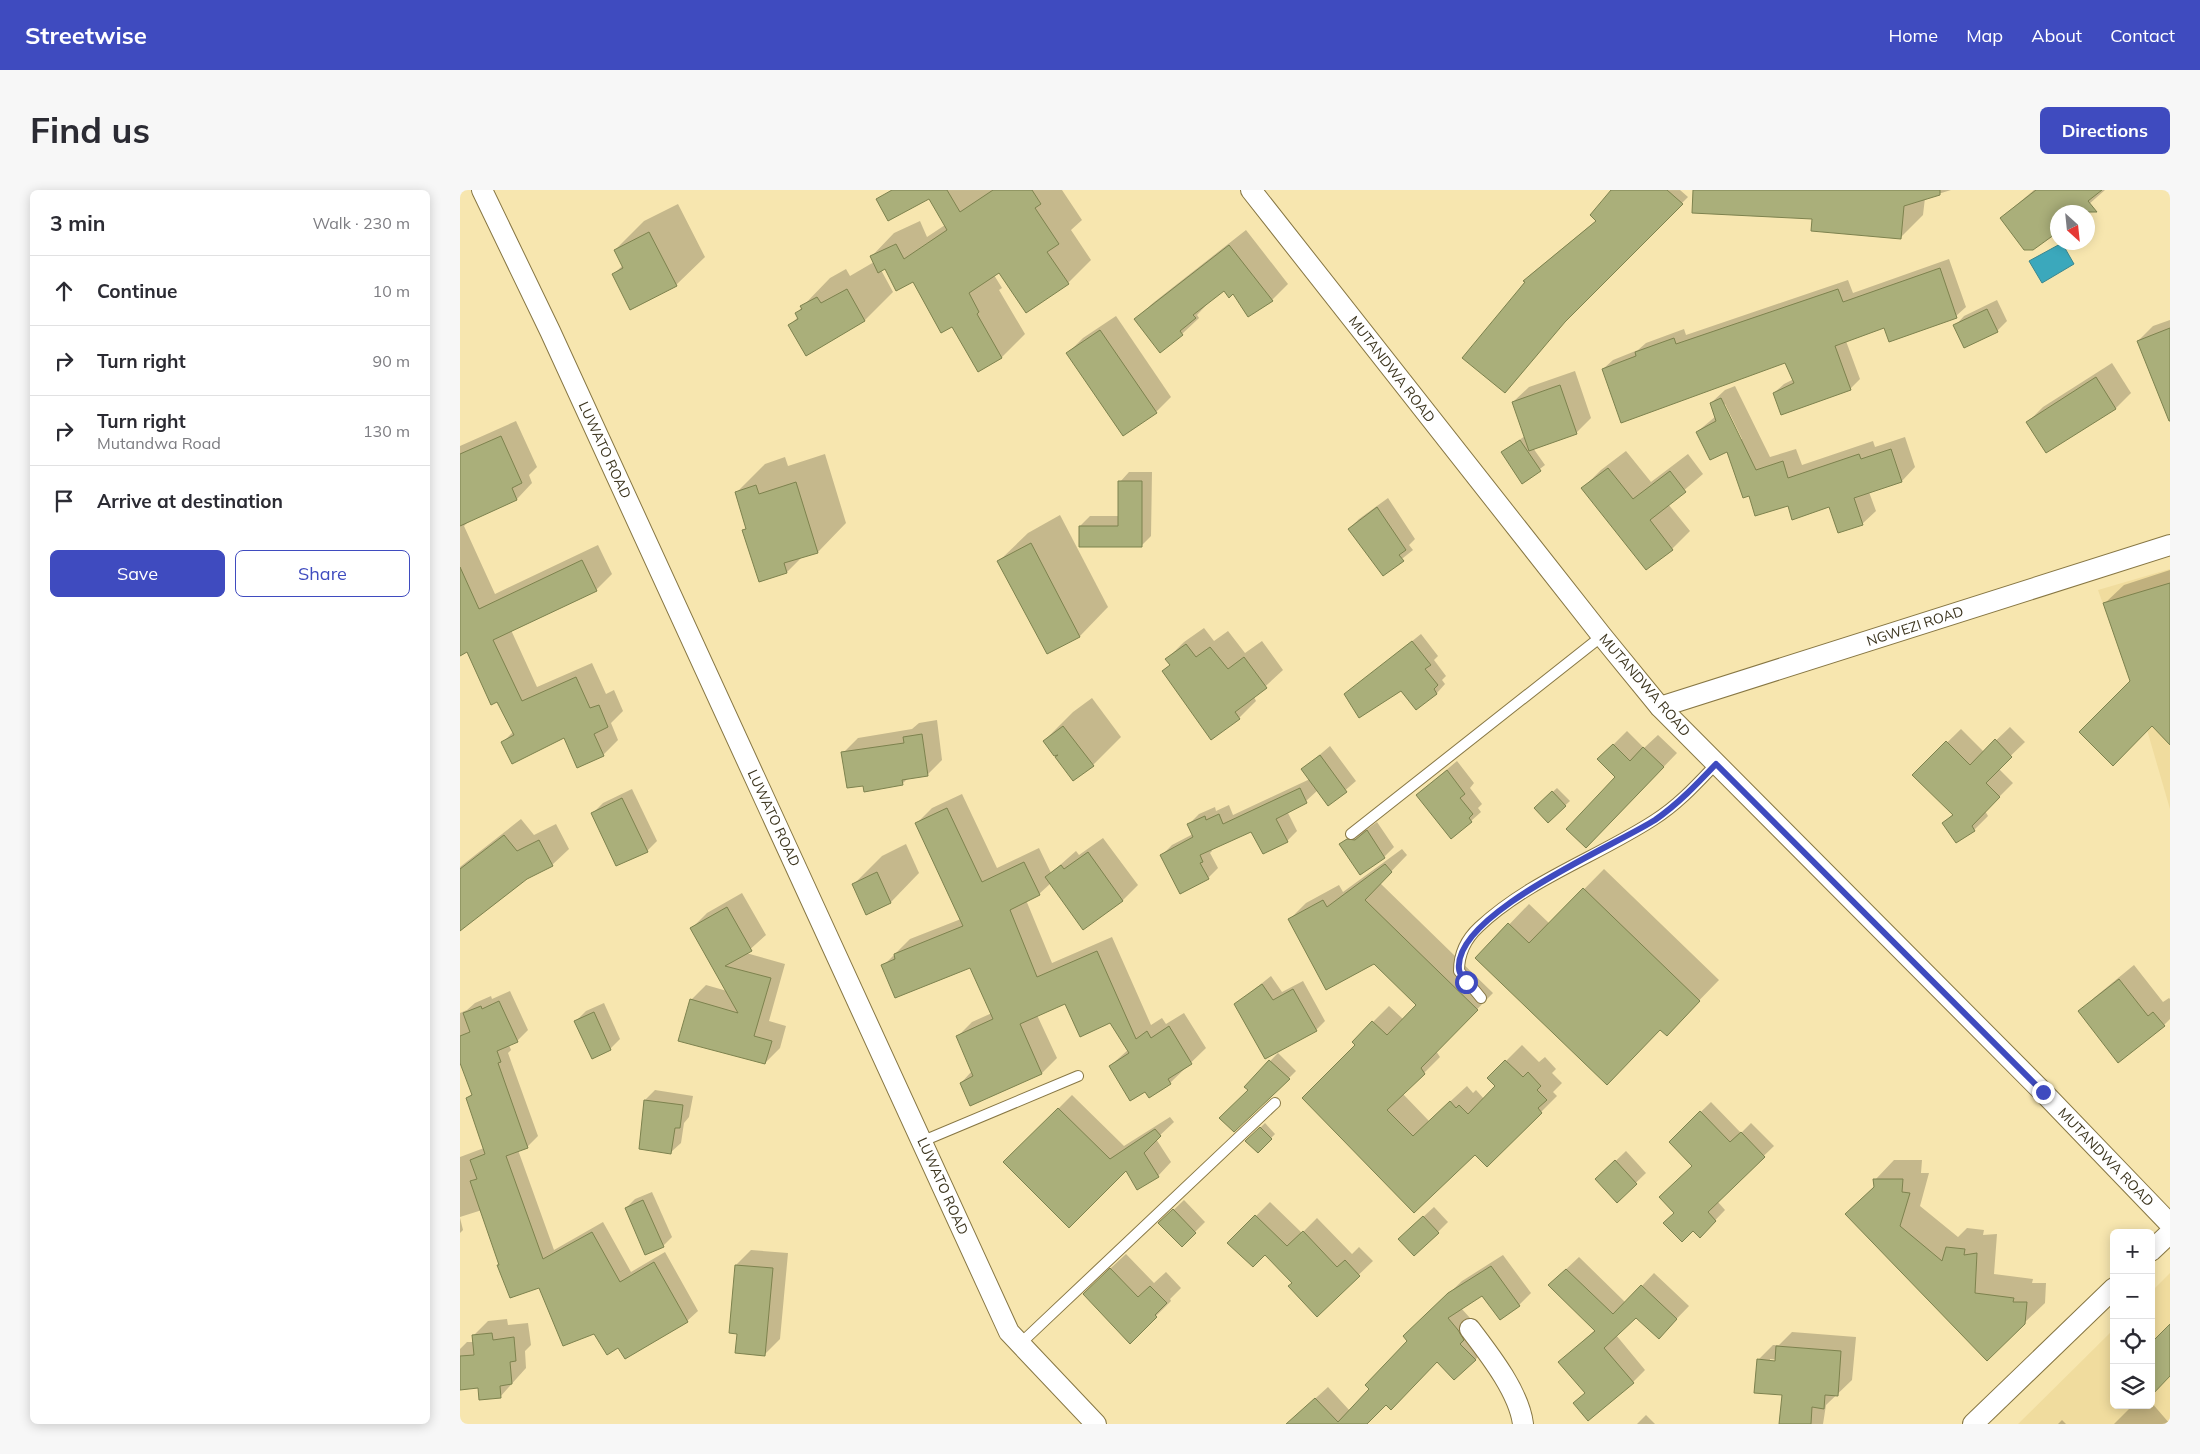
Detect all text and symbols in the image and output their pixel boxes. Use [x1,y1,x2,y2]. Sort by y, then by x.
text: Streetwise [25,20,147,50]
text: Home [1888,24,1938,47]
text: Map [1966,24,2003,47]
text: About [2031,24,2082,47]
text: Contact [2110,24,2175,47]
button: Directions [2040,107,2170,154]
text: Find us [30,108,150,152]
north arrow [2050,205,2095,250]
text: 3 min [50,210,105,236]
text: Walk · 230 m [312,213,410,233]
icon: ahead [50,277,78,305]
text: Continue [97,279,177,303]
text: 10 m [373,281,410,301]
street label: MUTANDWA ROAD [1345,312,1439,426]
icon: right [50,347,78,375]
text: Turn right [97,349,186,373]
text: 90 m [373,351,410,371]
street label: LUWATO ROAD [575,399,635,501]
text: Turn right [97,409,186,433]
icon: right [50,417,78,445]
text: 130 m [363,421,410,441]
text: Mutandwa Road [97,433,221,453]
icon: arrive [50,487,78,515]
text: Arrive at destination [97,489,283,513]
button: Save [50,550,225,597]
button: Share [235,550,410,597]
street label: NGWEZI ROAD [1864,602,1966,650]
street label: MUTANDWA ROAD [1595,630,1695,740]
street label: LUWATO ROAD [744,767,804,869]
route start [1455,971,1478,994]
route end [2032,1081,2055,1104]
street label: MUTANDWA ROAD [2054,1104,2158,1210]
street label: LUWATO ROAD [913,1134,973,1238]
map controls [2110,1229,2155,1409]
button: + [2110,1229,2155,1274]
button: − [2110,1274,2155,1319]
button: locate [2110,1319,2155,1364]
button: layers [2110,1364,2155,1409]

